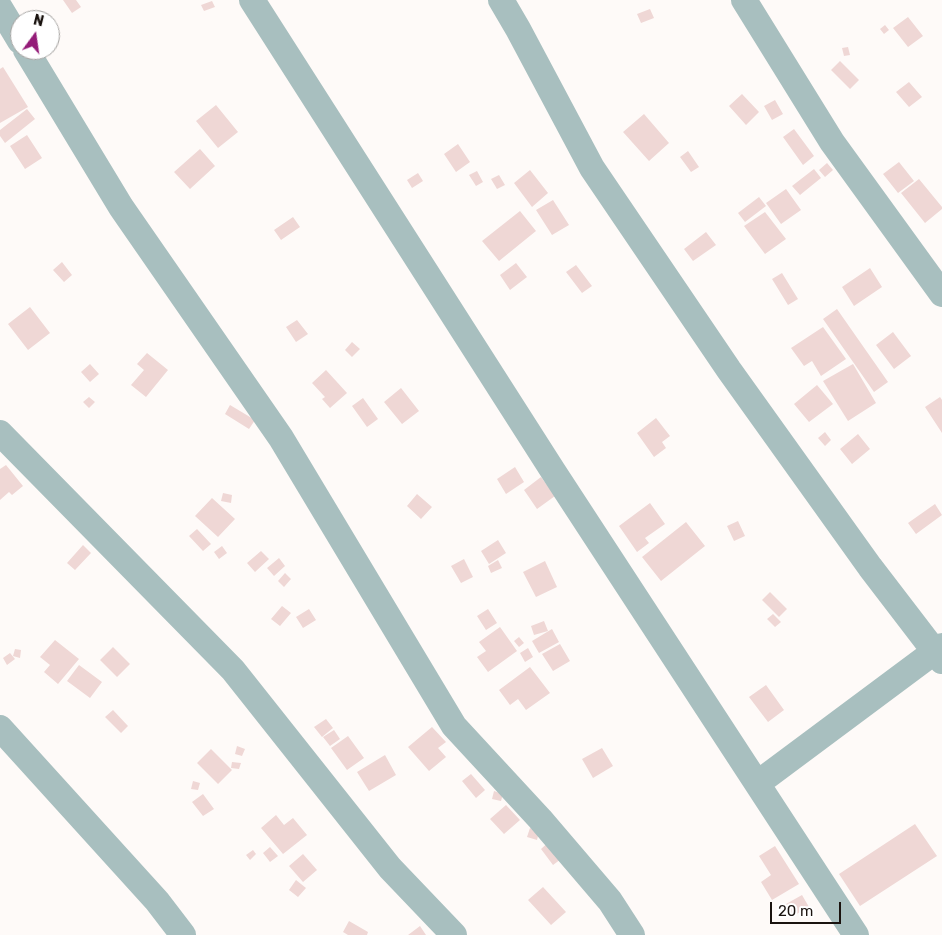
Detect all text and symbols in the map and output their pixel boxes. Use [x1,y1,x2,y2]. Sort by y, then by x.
north arrow [10,10,60,60]
text: N [32,11,45,30]
scale bar [772,892,843,924]
text: 20 m [778,902,813,920]

